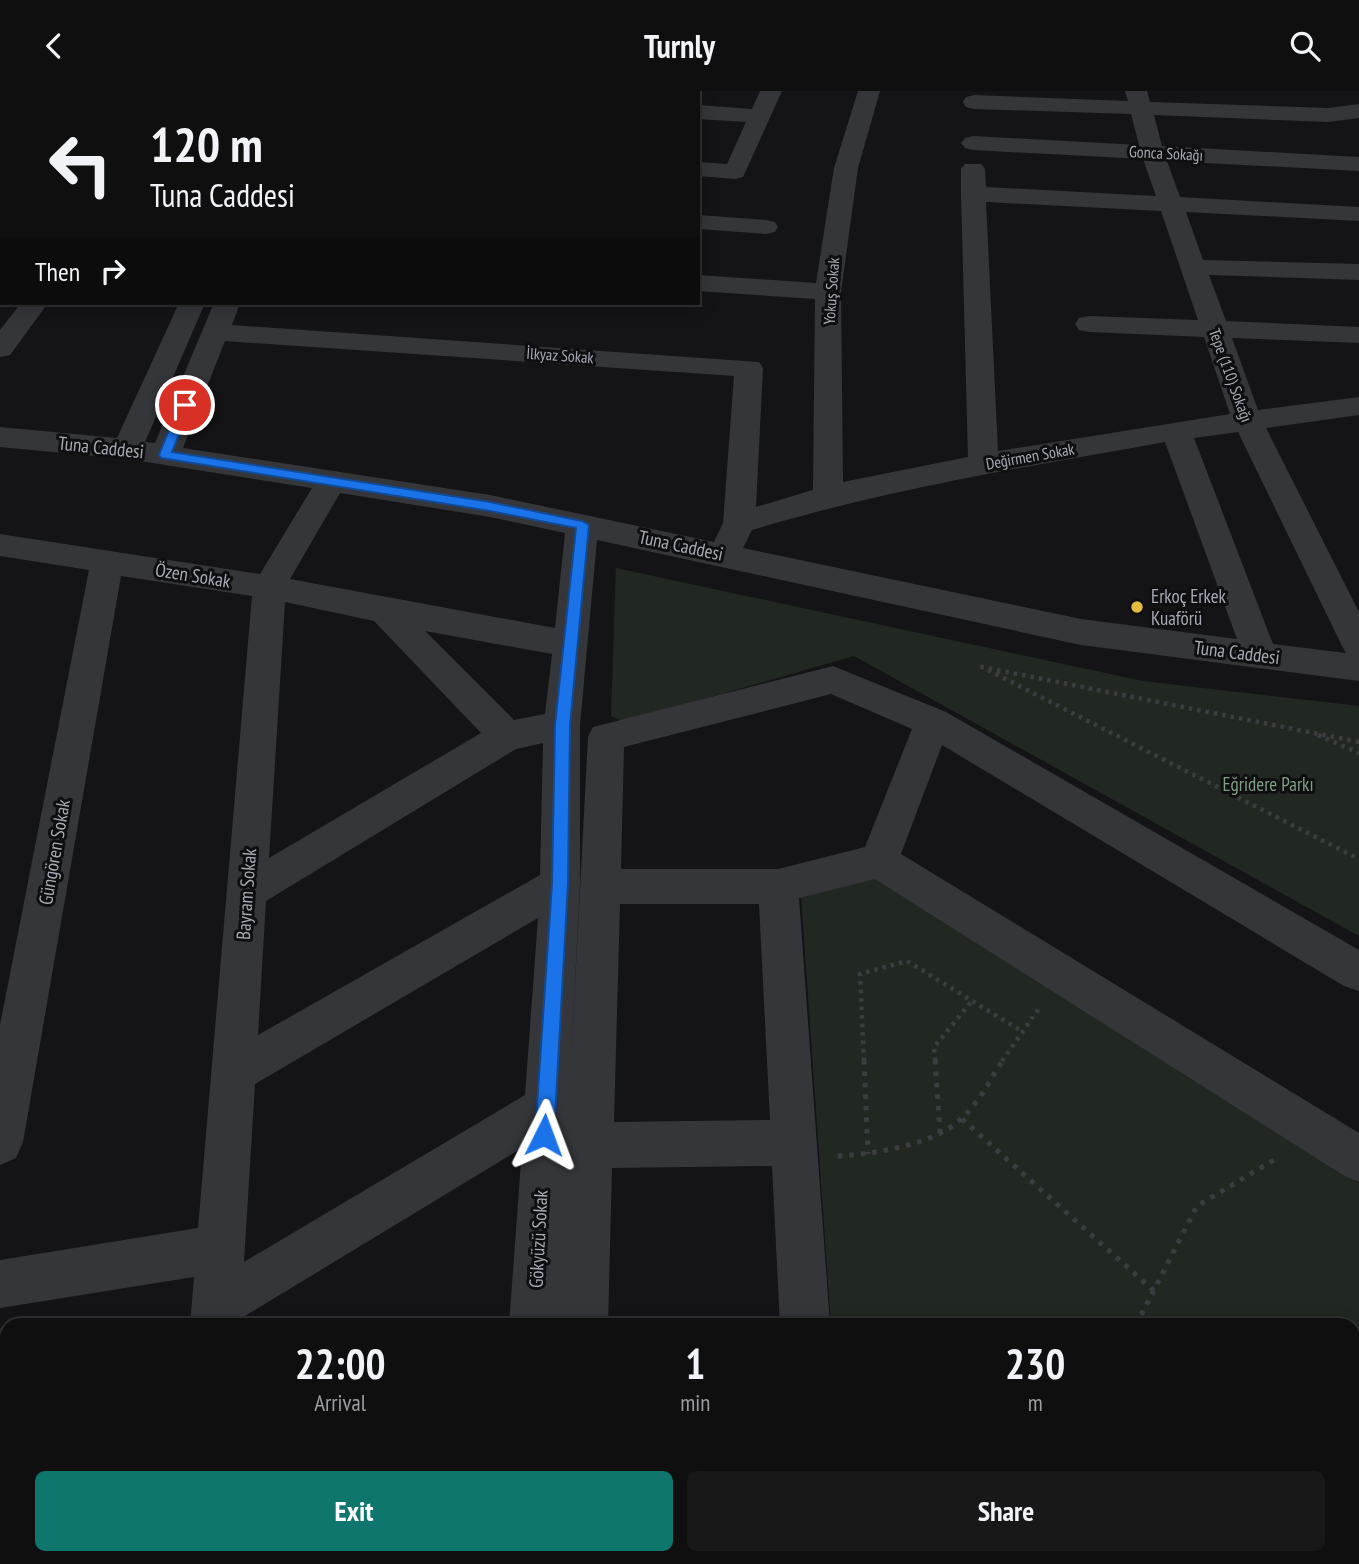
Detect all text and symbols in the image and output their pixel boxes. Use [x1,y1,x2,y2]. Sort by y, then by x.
text: Turnly [644,25,715,67]
icon: back [35,27,73,65]
icon: search [1286,27,1324,65]
text: 120 m [150,112,263,176]
icon: left [35,119,126,210]
street label: Gonca Sokağı [1128,141,1204,165]
text: Tuna Caddesi [150,174,295,216]
icon: right [94,252,132,290]
text: Then [35,255,80,288]
street label: Yokuş Sokak [819,256,843,325]
street label: Tepe (110) Sokağı [1205,325,1257,425]
street label: İlkyaz Sokak [526,343,595,367]
pin [155,375,215,435]
icon: arrive [166,386,204,424]
street label: Tuna Caddesi [57,431,145,463]
street label: Değirmen Sokak [984,438,1077,474]
street label: Tuna Caddesi [636,524,726,566]
street label: Özen Sokak [154,557,233,593]
place label: Erkoç Erkek Kuaförü [1151,584,1227,630]
marker: Erkoç Erkek Kuaförü [1129,599,1145,615]
street label: Tuna Caddesi [1193,635,1281,669]
park label: Eğridere Parkı [1222,772,1314,796]
street label: Güngören Sokak [33,797,75,907]
street label: Bayram Sokak [231,847,261,941]
position arrow [507,1098,581,1172]
street label: Gökyüzü Sokak [523,1189,553,1289]
text: 22:00 [295,1336,386,1391]
text: 1 [685,1336,705,1391]
text: 230 [1005,1336,1065,1391]
text: Arrival [314,1388,366,1417]
text: min [680,1388,710,1417]
text: m [1028,1388,1043,1417]
button: Exit [35,1471,673,1551]
button: Share [687,1471,1325,1551]

